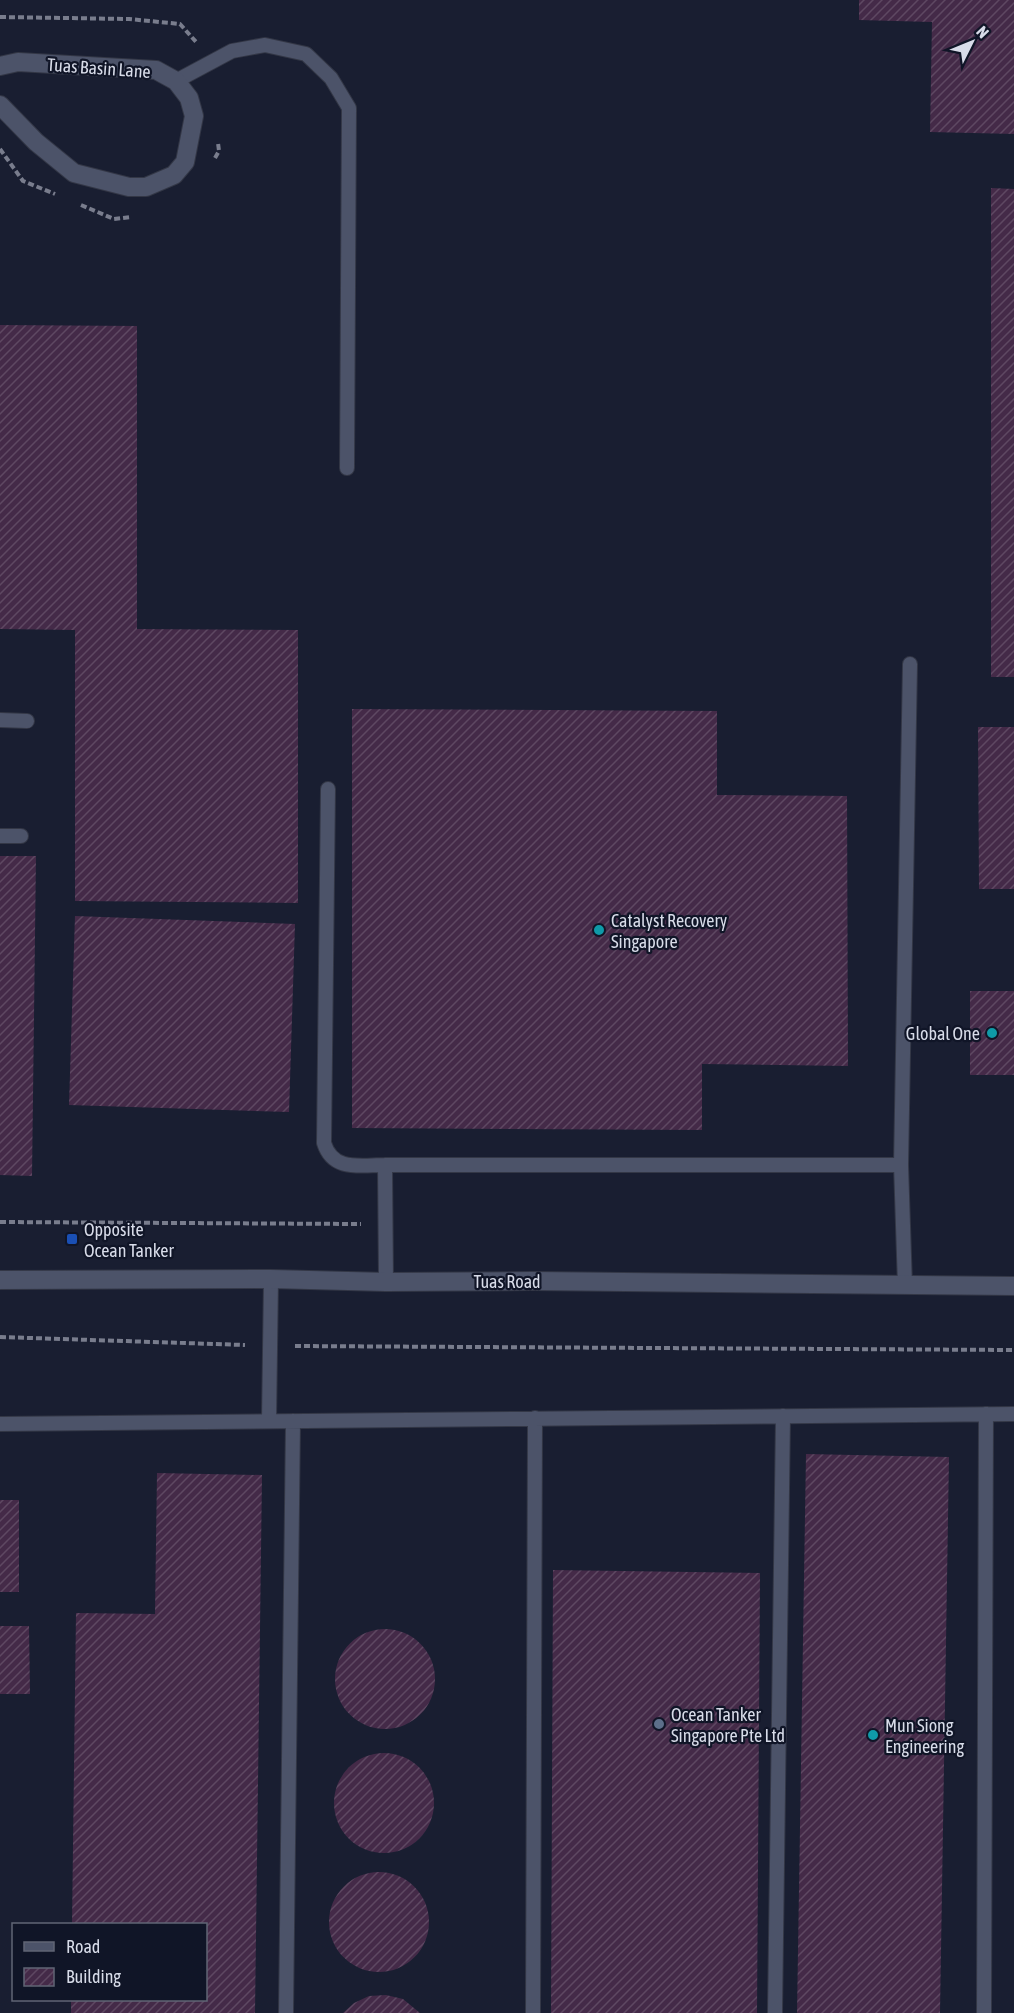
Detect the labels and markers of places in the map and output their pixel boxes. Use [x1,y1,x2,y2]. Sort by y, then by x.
place label: Catalyst Recovery Singapore [611,910,727,952]
marker: Catalyst Recovery Singapore [592,923,606,937]
place label: Global One [906,1023,980,1044]
marker: Global One [985,1026,999,1040]
place label: Opposite Ocean Tanker [84,1219,174,1261]
marker: Opposite Ocean Tanker [65,1232,79,1246]
place label: Ocean Tanker Singapore Pte Ltd [671,1704,785,1746]
place label: Mun Siong Engineering [885,1715,964,1757]
marker: Ocean Tanker Singapore Pte Ltd [652,1717,666,1731]
marker: Mun Siong Engineering [866,1728,880,1742]

